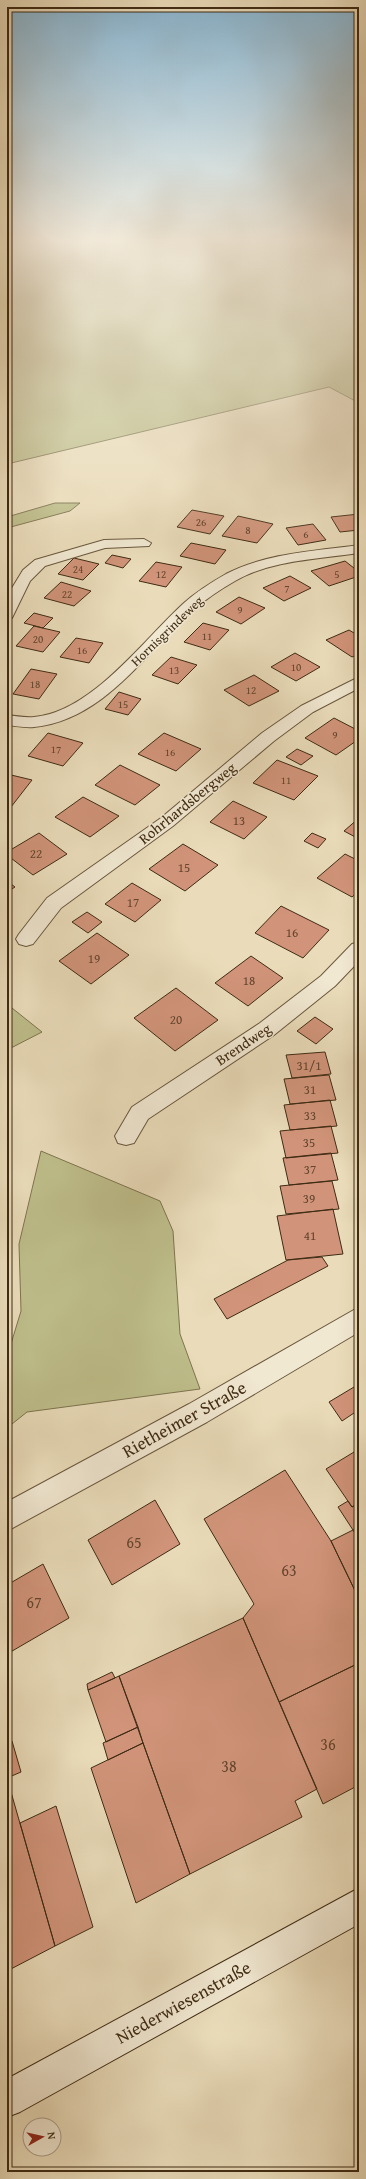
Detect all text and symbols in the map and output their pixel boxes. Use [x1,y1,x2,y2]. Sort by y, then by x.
house number: 26 [196,514,206,530]
house number: 8 [245,522,251,538]
house number: 6 [303,526,309,542]
house number: 24 [73,561,83,577]
house number: 12 [156,566,166,582]
house number: 5 [334,566,340,582]
house number: 7 [284,580,290,596]
house number: 22 [62,586,72,602]
street label: Hornisgrindeweg [127,591,208,671]
house number: 9 [237,602,243,618]
house number: 11 [202,628,212,644]
house number: 20 [33,631,43,647]
house number: 16 [77,642,87,658]
house number: 10 [291,659,301,675]
house number: 13 [169,662,179,678]
house number: 18 [30,676,40,692]
house number: 12 [246,682,256,698]
house number: 15 [118,696,128,712]
house number: 9 [332,727,338,743]
house number: 17 [51,741,61,757]
house number: 16 [165,744,175,760]
street label: Rohrhardsbergweg [134,757,241,849]
house number: 11 [281,772,291,788]
house number: 13 [233,811,245,830]
house number: 22 [30,844,42,863]
house number: 15 [178,858,190,877]
house number: 17 [127,893,139,912]
house number: 16 [286,923,298,942]
house number: 19 [88,949,100,968]
house number: 18 [243,971,255,990]
house number: 20 [170,1010,182,1029]
street label: Brendweg [211,1017,275,1070]
house number: 31/1 [297,1056,321,1075]
house number: 31 [304,1080,316,1099]
house number: 33 [304,1106,316,1125]
house number: 35 [303,1133,315,1152]
house number: 37 [304,1160,316,1179]
house number: 39 [303,1189,315,1208]
house number: 41 [304,1226,316,1245]
street label: Rietheimer Straße [117,1374,251,1464]
house number: 65 [126,1530,142,1554]
house number: 63 [281,1558,297,1582]
house number: 67 [26,1590,42,1614]
house number: 36 [320,1732,336,1756]
house number: 38 [221,1754,237,1778]
street label: Niederwiesenstraße [110,1954,256,2050]
north arrow [22,2117,62,2157]
text: N [43,2131,60,2141]

